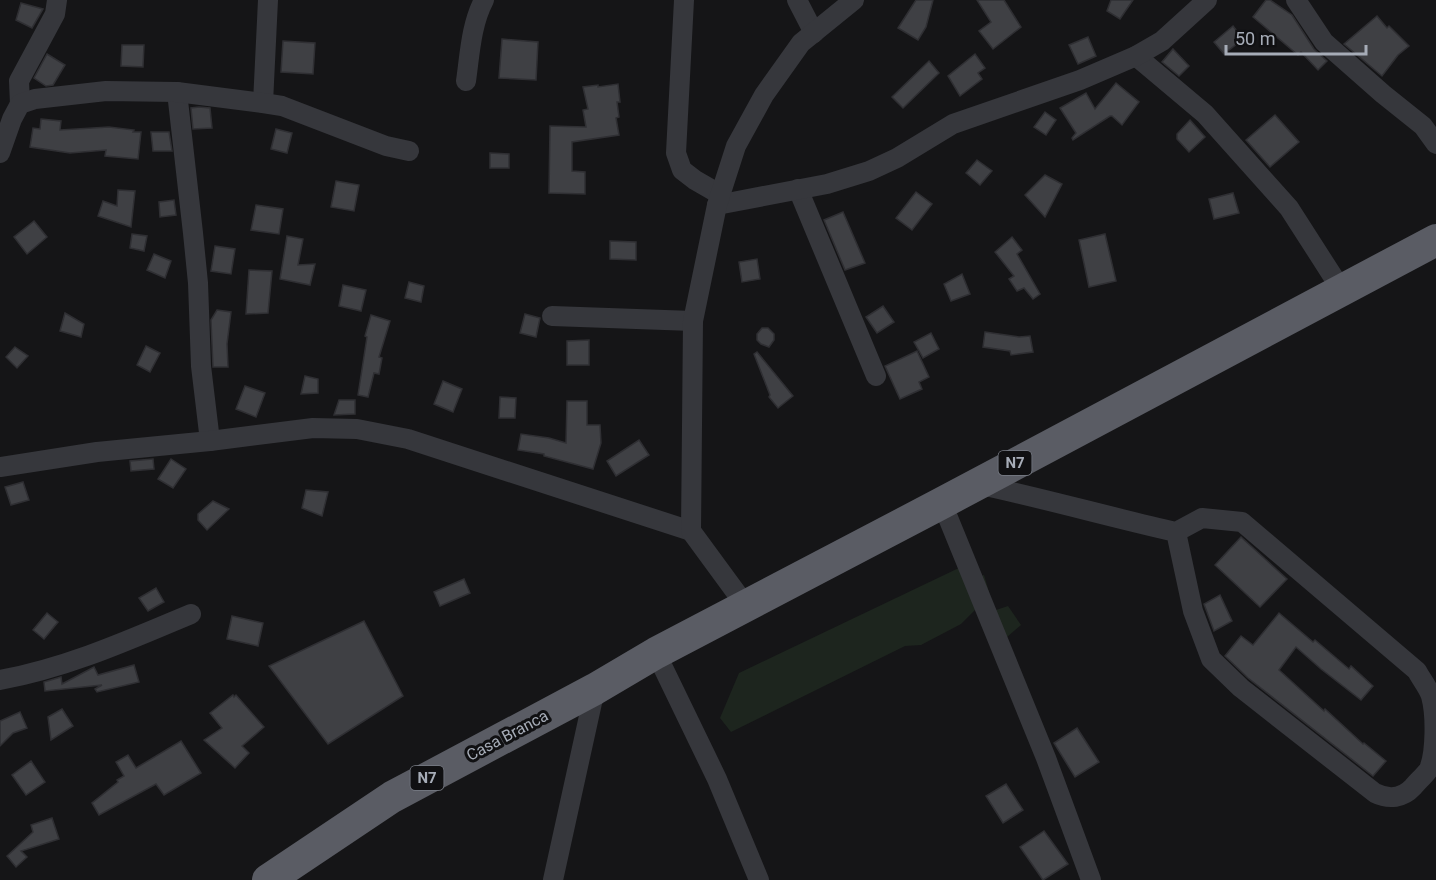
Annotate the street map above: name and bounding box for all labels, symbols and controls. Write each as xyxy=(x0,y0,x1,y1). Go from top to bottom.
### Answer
scale bar xyxy=(1226,18,1366,56)
text: 50 m xyxy=(1235,28,1275,49)
road number: N7 xyxy=(998,451,1032,475)
street label: Casa Branca xyxy=(463,706,551,765)
road number: N7 xyxy=(410,766,444,790)

